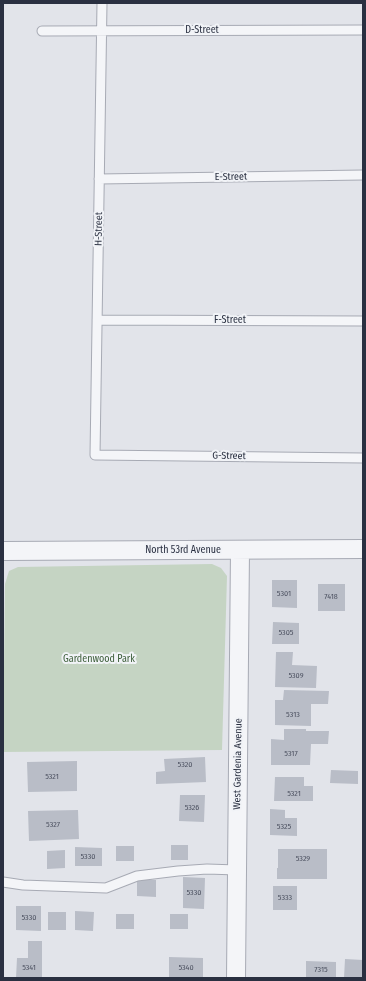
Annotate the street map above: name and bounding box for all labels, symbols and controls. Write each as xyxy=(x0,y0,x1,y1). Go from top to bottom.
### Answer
street label: D-Street xyxy=(185,24,219,36)
street label: E-Street xyxy=(215,171,247,183)
street label: H-Street xyxy=(93,212,105,246)
street label: F-Street xyxy=(214,314,246,326)
street label: G-Street xyxy=(212,450,246,462)
street label: North 53rd Avenue xyxy=(145,544,221,556)
house number: 5301 xyxy=(277,589,291,599)
house number: 7418 xyxy=(324,592,338,602)
house number: 5305 xyxy=(278,628,294,638)
park label: Gardenwood Park xyxy=(63,653,135,665)
house number: 5309 xyxy=(288,671,304,681)
house number: 5313 xyxy=(286,710,300,720)
street label: West Gardenia Avenue xyxy=(231,718,245,810)
house number: 5317 xyxy=(284,749,298,759)
house number: 5320 xyxy=(178,760,192,770)
house number: 5321 xyxy=(45,772,59,782)
house number: 5321 xyxy=(287,789,301,799)
house number: 5326 xyxy=(185,803,199,813)
house number: 5327 xyxy=(46,820,60,830)
house number: 5325 xyxy=(277,822,291,832)
house number: 5330 xyxy=(81,852,95,862)
house number: 5329 xyxy=(296,854,310,864)
house number: 5330 xyxy=(187,888,201,898)
house number: 5333 xyxy=(278,893,292,903)
house number: 5330 xyxy=(22,913,36,923)
house number: 5341 xyxy=(22,963,36,973)
house number: 5340 xyxy=(178,963,194,973)
house number: 7315 xyxy=(314,965,328,975)

